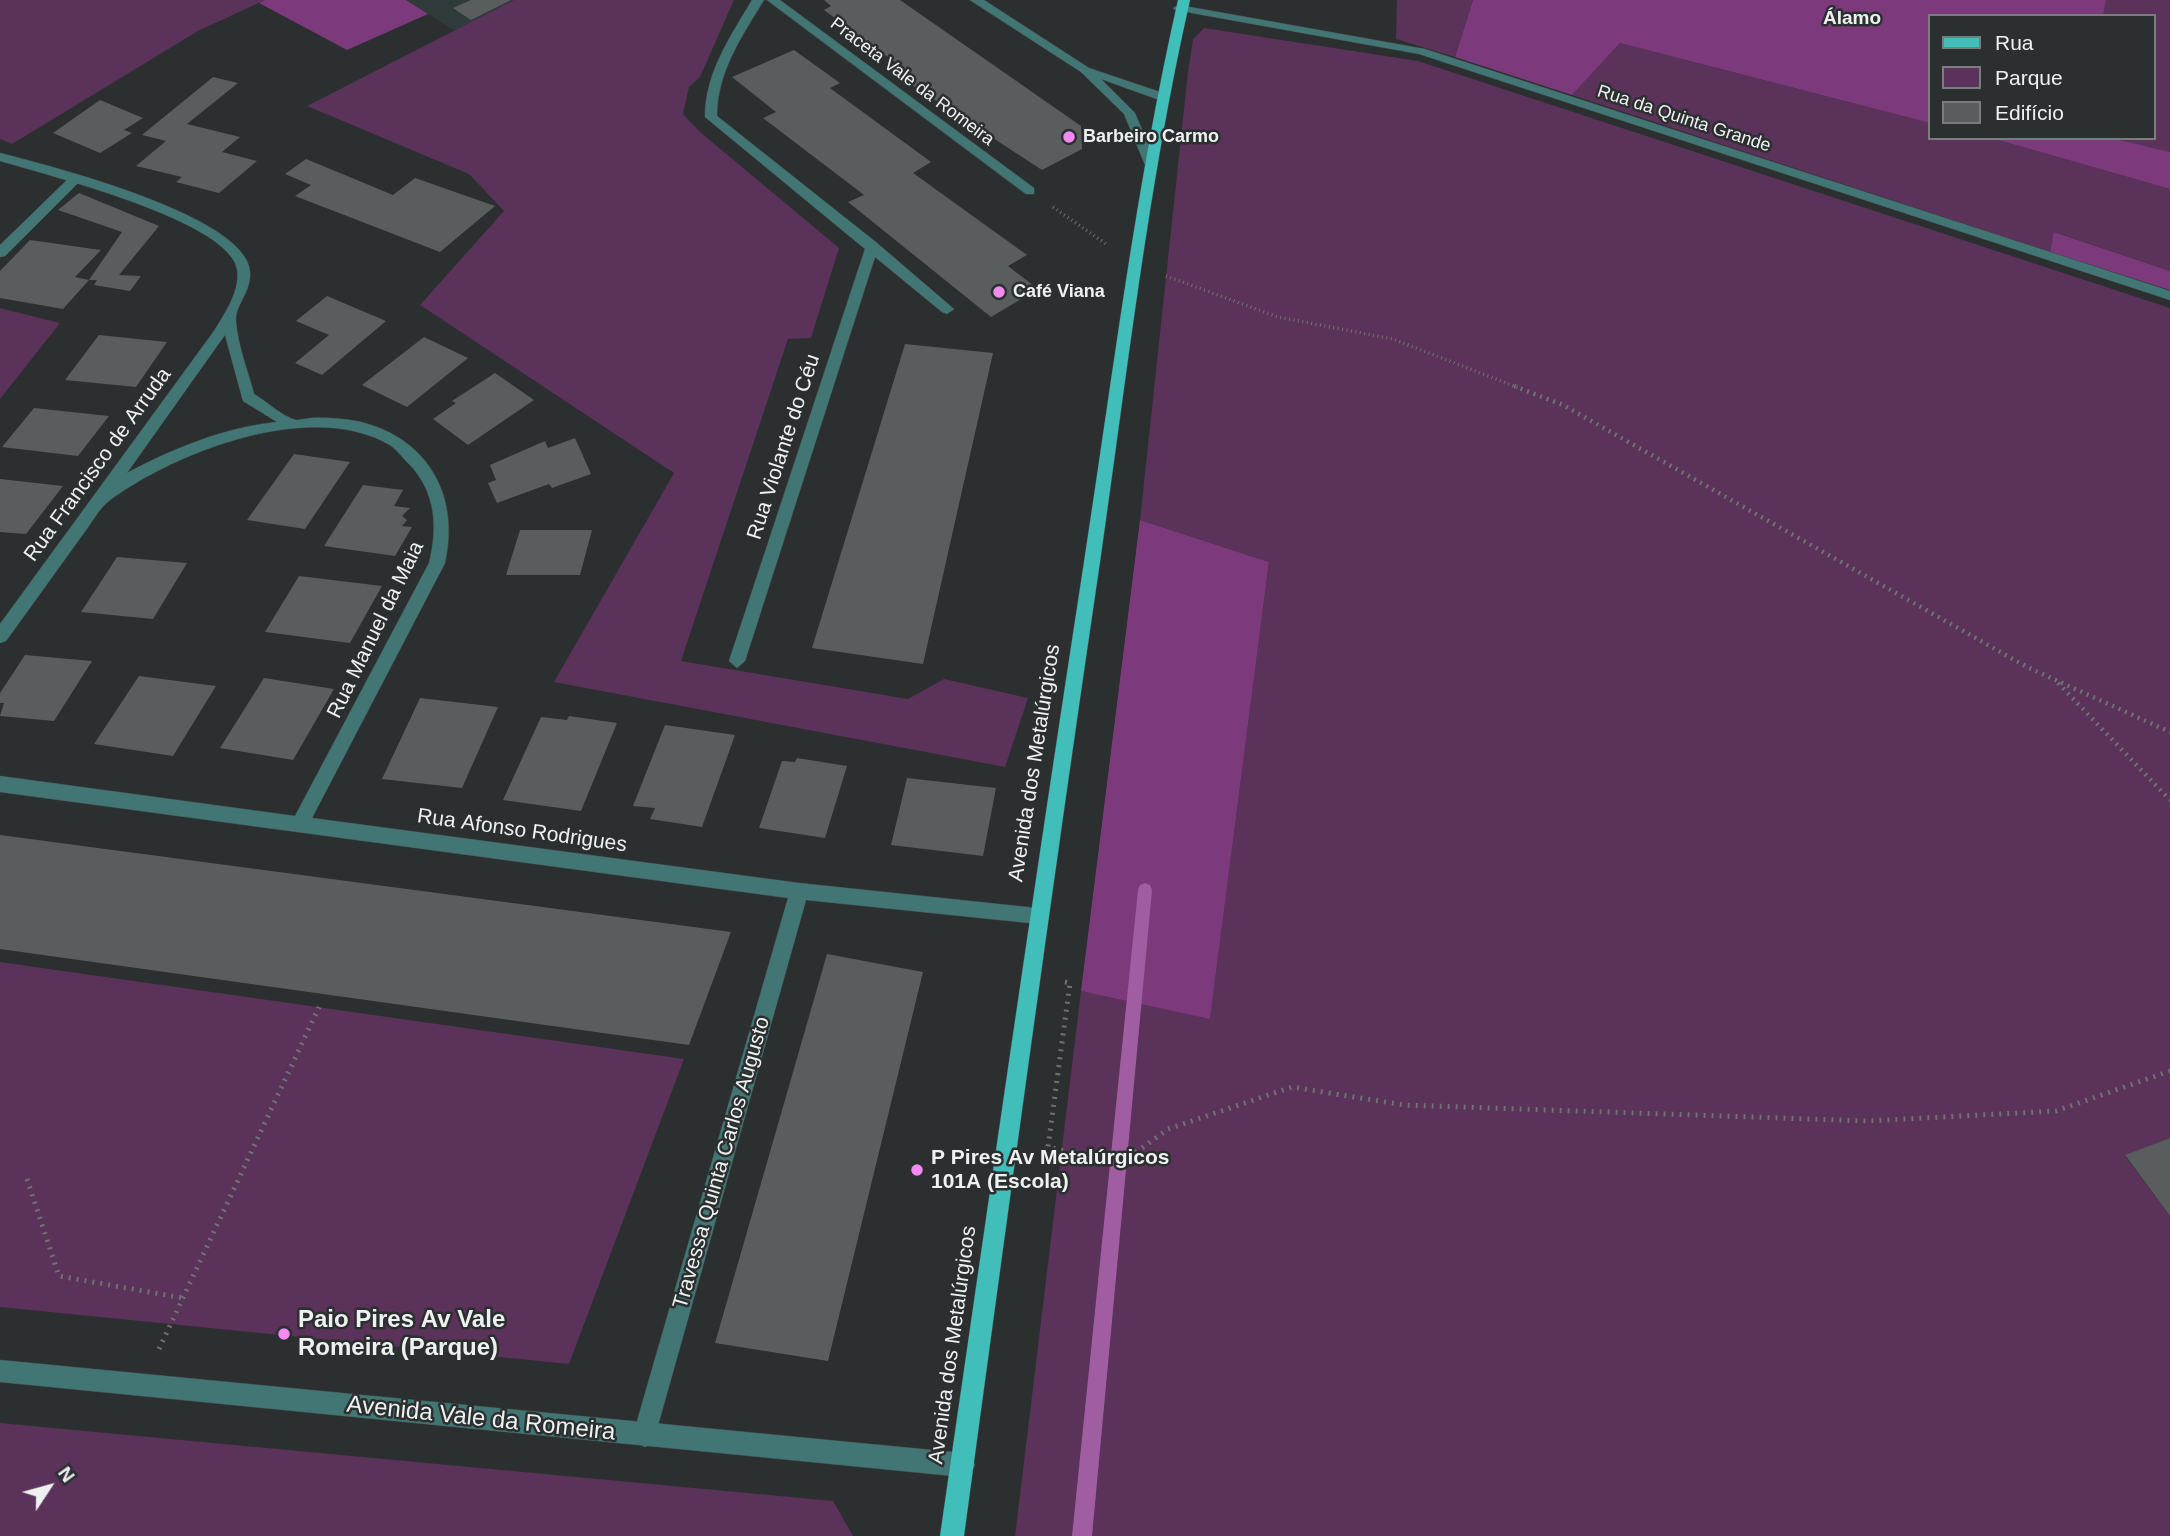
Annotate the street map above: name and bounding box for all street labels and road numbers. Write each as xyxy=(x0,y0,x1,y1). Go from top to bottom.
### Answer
street label: Praceta Vale da Romeira xyxy=(826,13,998,151)
street label: Rua da Quinta Grande xyxy=(1595,81,1773,157)
street label: Rua Violante do Céu xyxy=(742,351,826,543)
street label: Rua Francisco de Arruda xyxy=(19,363,177,567)
street label: Rua Manuel da Maia xyxy=(322,537,430,723)
street label: Avenida dos Metalúrgicos xyxy=(1004,642,1066,884)
street label: Rua Afonso Rodrigues xyxy=(416,804,628,858)
street label: Travessa Quinta Carlos Augusto xyxy=(668,1014,776,1312)
street label: Avenida dos Metalúrgicos xyxy=(924,1224,982,1466)
street label: Avenida Vale da Romeira xyxy=(345,1391,617,1447)

